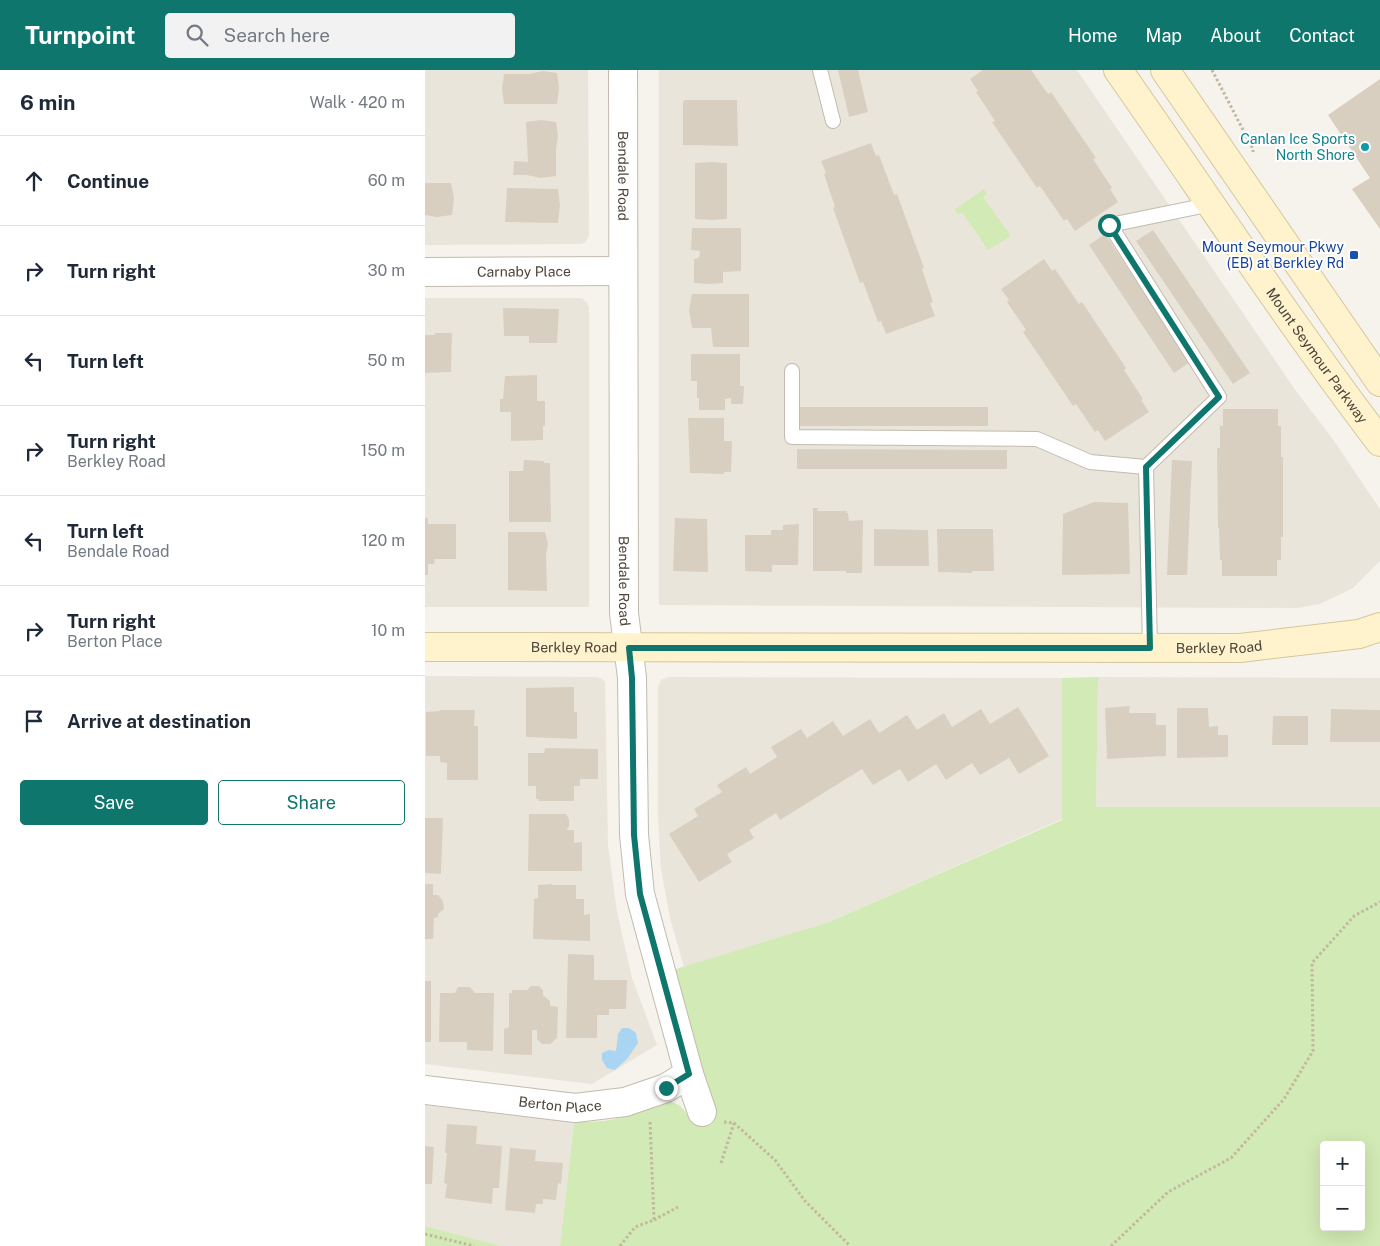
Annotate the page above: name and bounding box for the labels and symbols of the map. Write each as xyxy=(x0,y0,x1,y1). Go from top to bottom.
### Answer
street label: Bendale Road xyxy=(615,131,631,221)
place label: Canlan Ice Sports North Shore xyxy=(1240,131,1355,163)
marker: Canlan Ice Sports North Shore xyxy=(1359,141,1371,153)
route start xyxy=(1098,214,1121,237)
place label: Mount Seymour Pkwy (EB) at Berkley Rd xyxy=(1202,239,1345,271)
marker: Mount Seymour Pkwy (EB) at Berkley Rd xyxy=(1348,249,1360,261)
street label: Carnaby Place xyxy=(477,263,571,280)
street label: Mount Seymour Parkway xyxy=(1263,285,1371,427)
street label: Bendale Road xyxy=(616,536,634,627)
street label: Berkley Road xyxy=(1176,637,1263,656)
street label: Berkley Road xyxy=(531,639,617,655)
route end xyxy=(655,1077,678,1100)
street label: Berton Place xyxy=(518,1093,603,1116)

